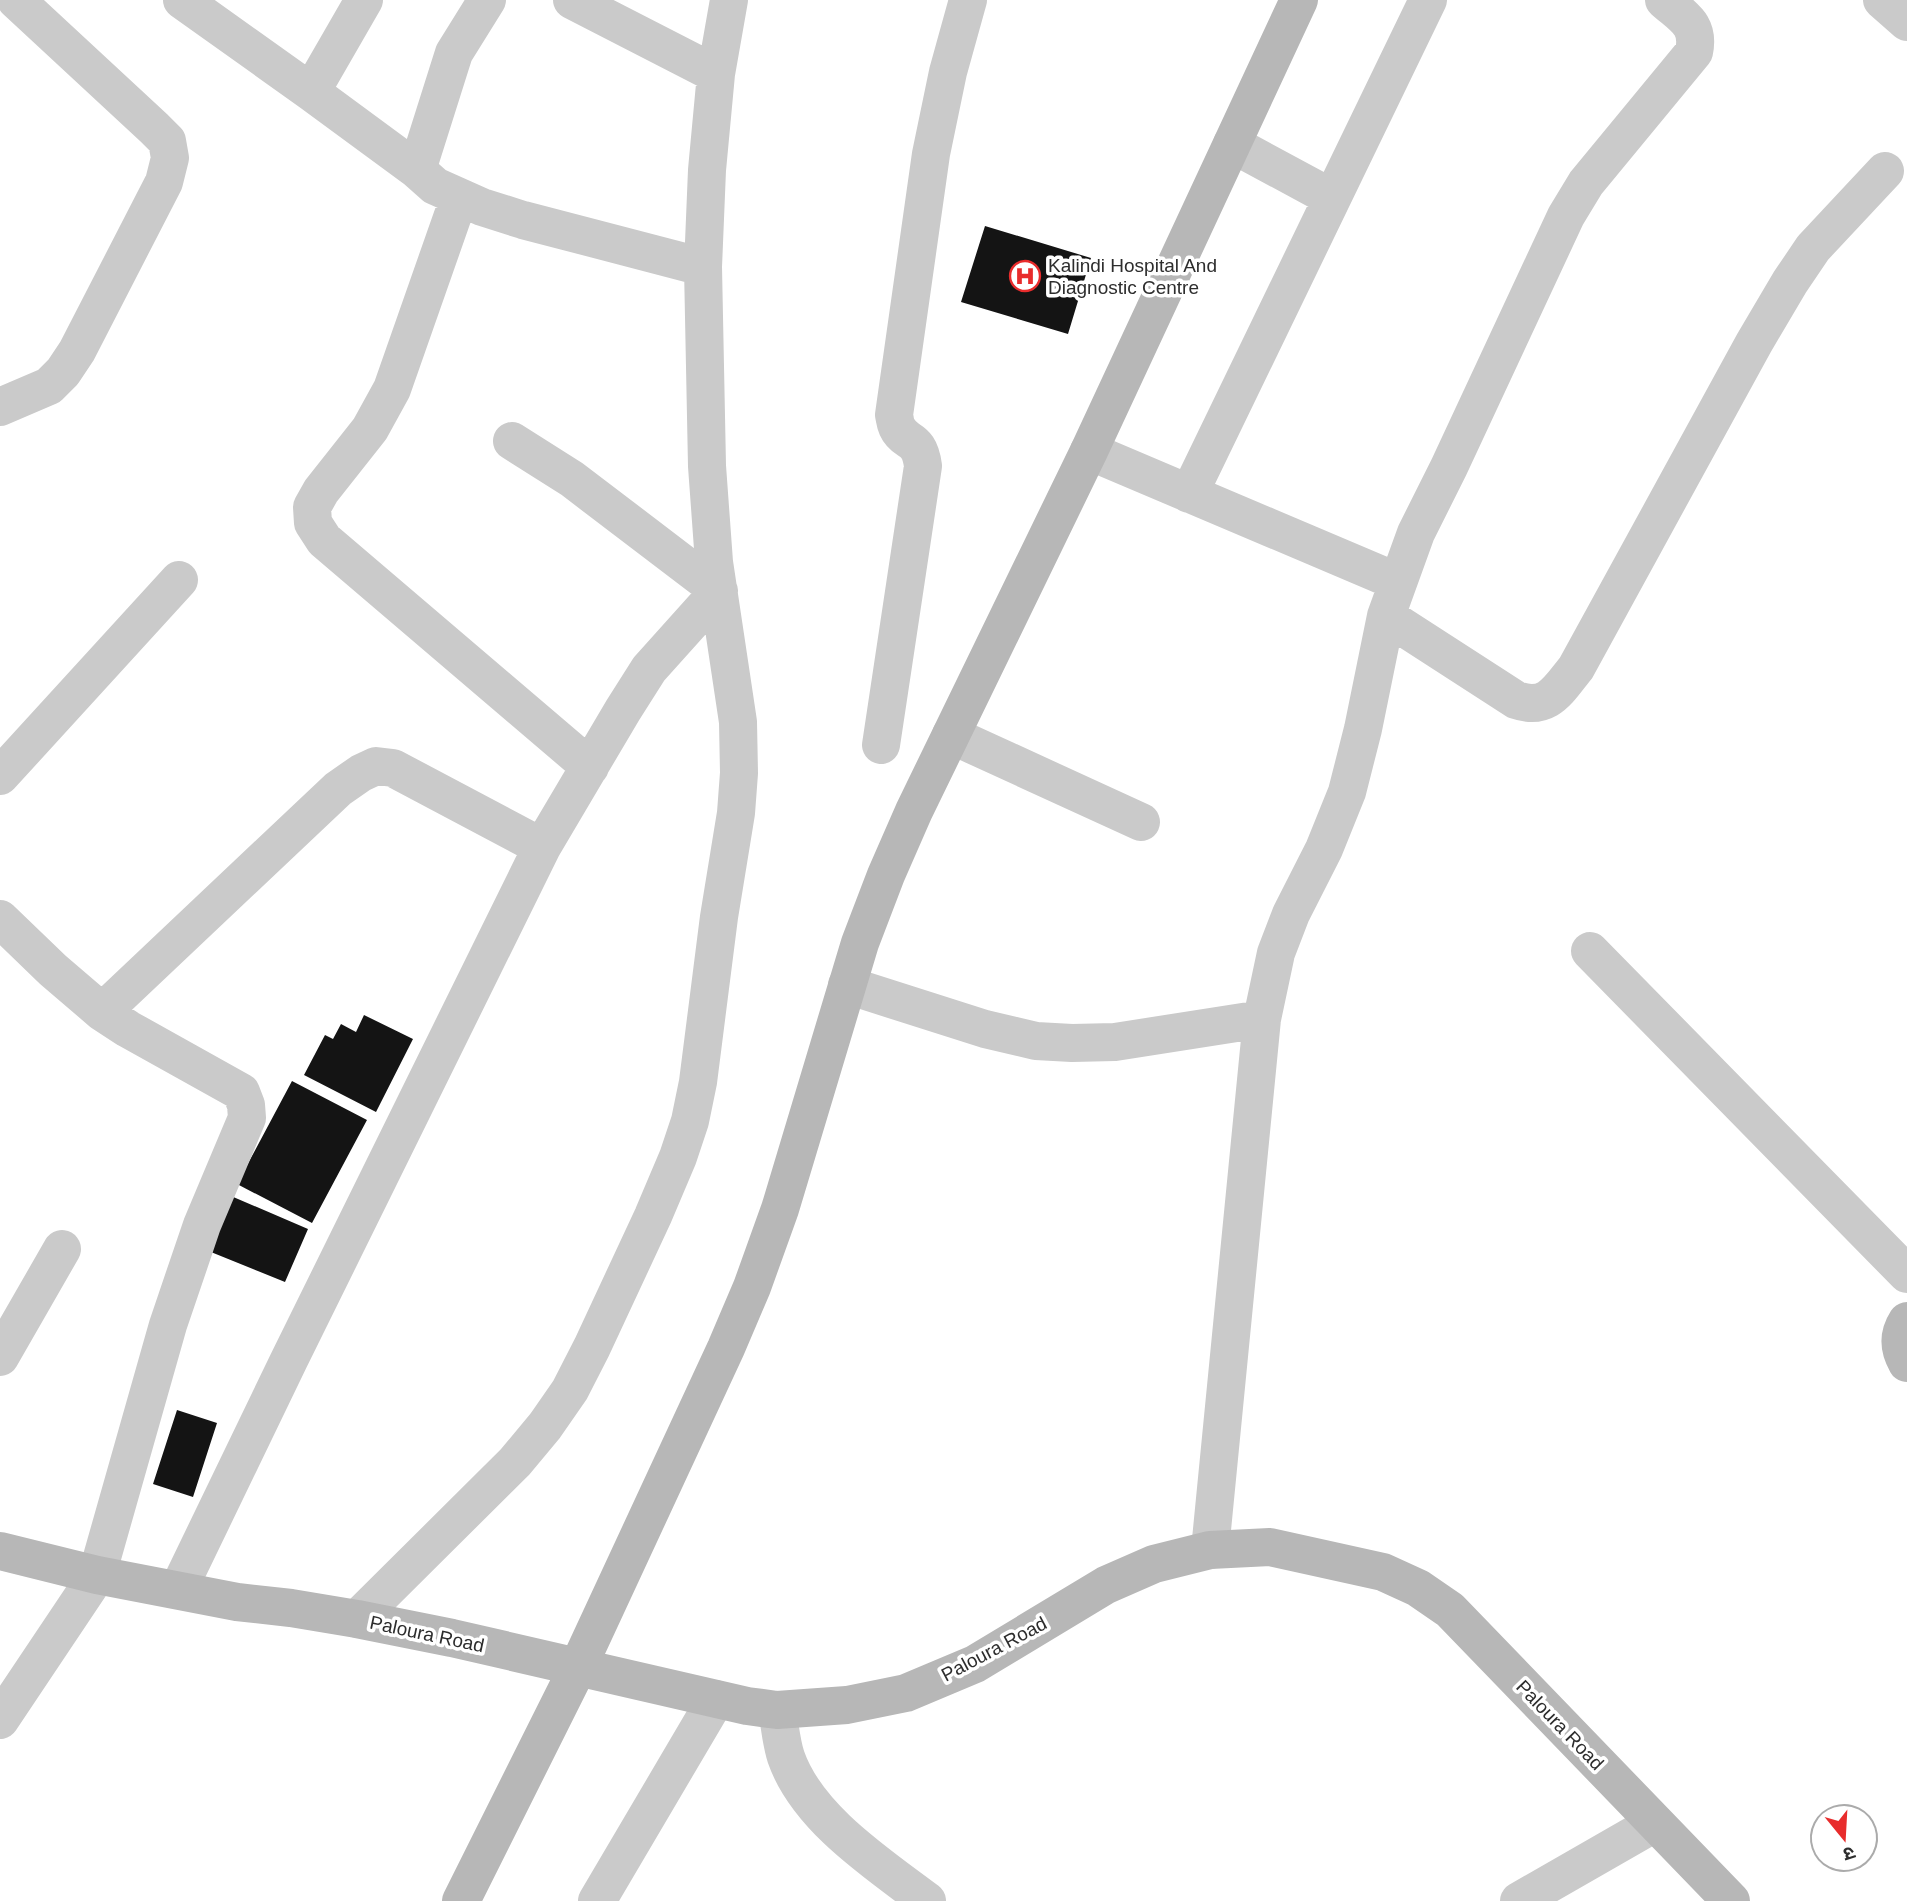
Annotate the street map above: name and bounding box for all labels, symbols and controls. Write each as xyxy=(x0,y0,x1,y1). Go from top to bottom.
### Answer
place label: Kalindi Hospital And Diagnostic Centre xyxy=(1048,255,1217,298)
hospital icon: Kalindi Hospital And Diagnostic Centre xyxy=(1008,259,1042,293)
street label: Paloura Road xyxy=(368,1612,486,1656)
street label: Paloura Road xyxy=(938,1612,1050,1686)
street label: Paloura Road xyxy=(1512,1676,1608,1774)
north arrow xyxy=(1809,1803,1879,1873)
text: उ xyxy=(1840,1842,1858,1866)

